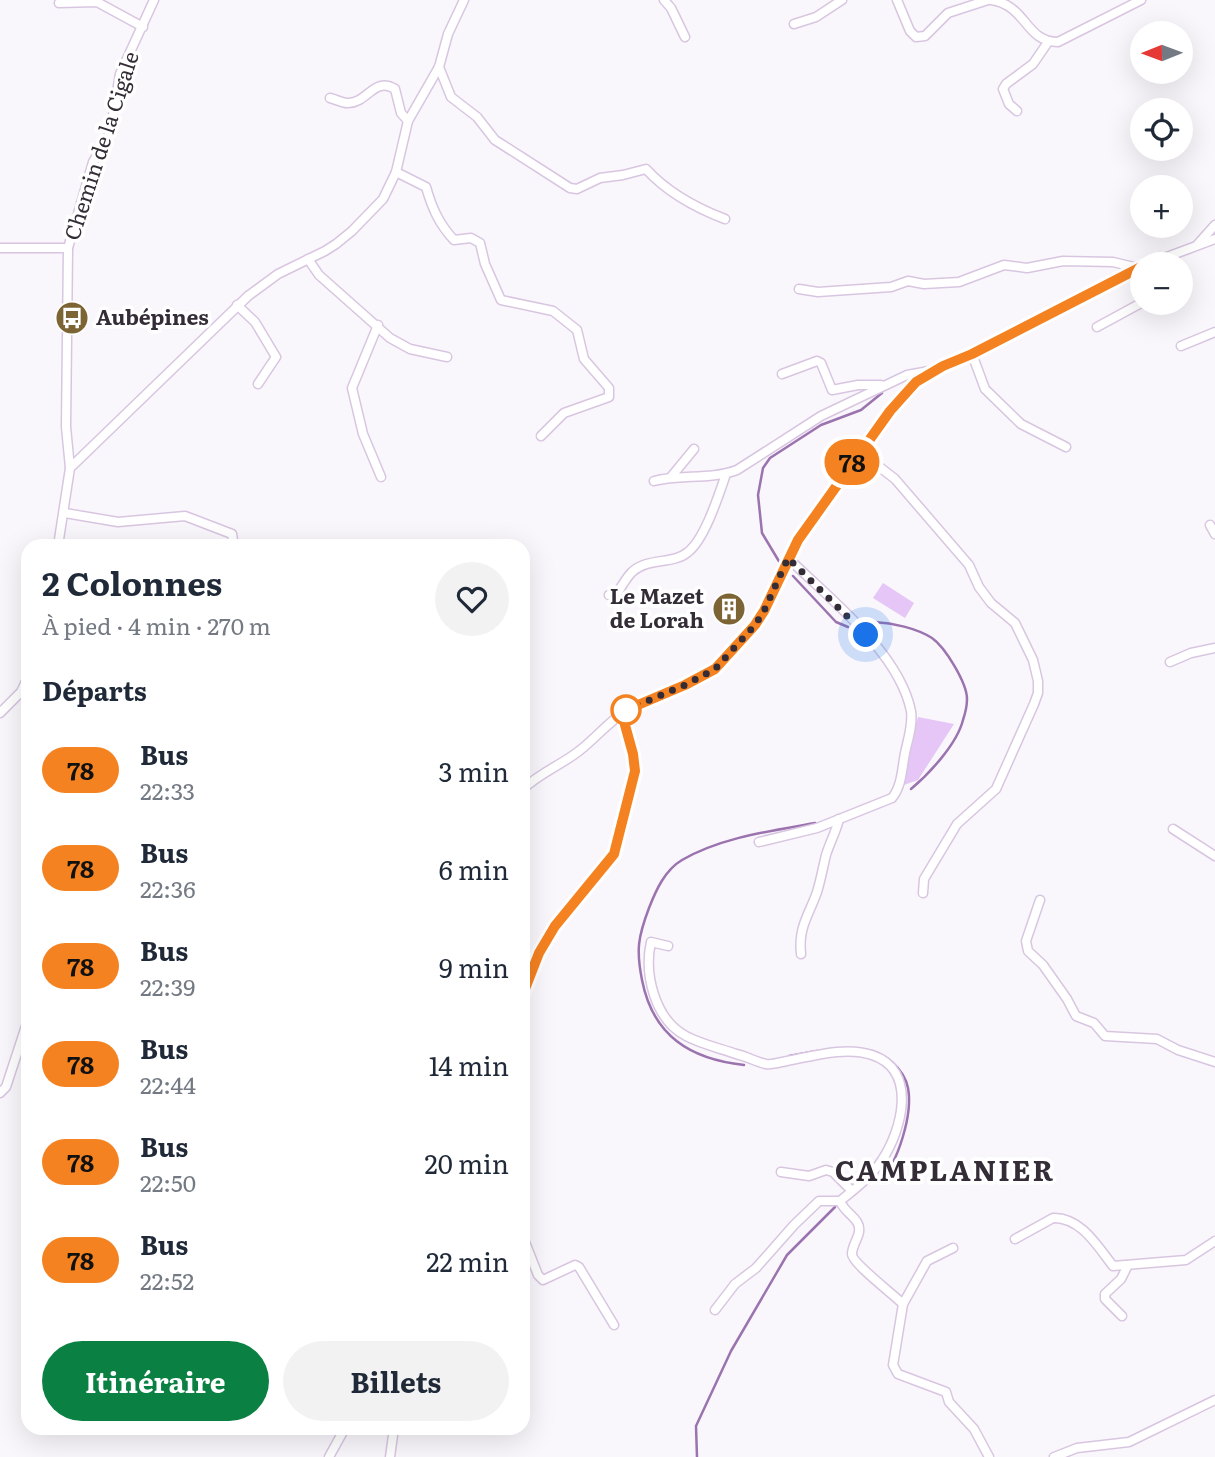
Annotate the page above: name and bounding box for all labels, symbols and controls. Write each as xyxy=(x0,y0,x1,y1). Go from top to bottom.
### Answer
north arrow xyxy=(1130,21,1194,84)
map controls xyxy=(1130,21,1193,315)
street label: Chemin de la Cigale xyxy=(54,47,145,244)
button: locate xyxy=(1130,98,1193,161)
button: + xyxy=(1130,175,1193,238)
button: − xyxy=(1130,252,1193,315)
bus stop icon: Aubépines xyxy=(53,299,91,337)
place label: Aubépines xyxy=(96,300,209,331)
line badge: 78 xyxy=(820,439,884,485)
text: 78 xyxy=(838,444,866,479)
text: 2 Colonnes xyxy=(42,557,222,606)
button: heart xyxy=(435,562,509,636)
place label: Le Mazet de Lorah xyxy=(610,579,705,634)
building icon: Le Mazet de Lorah xyxy=(710,590,748,628)
text: À pied · 4 min · 270 m xyxy=(42,608,271,642)
your location xyxy=(848,617,883,652)
text: Départs xyxy=(42,670,147,709)
unlabelled marker xyxy=(611,695,641,725)
text: Bus xyxy=(140,734,188,773)
text: 3 min xyxy=(439,751,509,790)
text: 78 xyxy=(67,752,94,787)
text: 22:33 xyxy=(140,773,195,807)
text: Bus xyxy=(140,832,188,871)
text: 6 min xyxy=(439,849,509,888)
text: 78 xyxy=(67,850,94,885)
text: 22:36 xyxy=(140,871,196,905)
text: Bus xyxy=(140,930,188,969)
text: 9 min xyxy=(439,947,509,986)
text: 78 xyxy=(67,948,94,983)
text: 22:39 xyxy=(140,969,195,1003)
text: Bus xyxy=(140,1028,188,1067)
text: 14 min xyxy=(429,1045,509,1084)
text: 78 xyxy=(67,1046,94,1081)
text: 22:44 xyxy=(140,1067,196,1101)
text: Bus xyxy=(140,1126,188,1165)
text: 20 min xyxy=(424,1143,509,1182)
text: 78 xyxy=(67,1144,94,1179)
district label: CAMPLANIER xyxy=(835,1148,1055,1190)
text: 22:50 xyxy=(140,1165,196,1199)
text: Bus xyxy=(140,1224,188,1263)
text: 22 min xyxy=(426,1241,509,1280)
text: 78 xyxy=(67,1242,94,1277)
text: 22:52 xyxy=(140,1263,194,1297)
button: Itinéraire xyxy=(42,1341,269,1421)
button: Billets xyxy=(283,1341,509,1421)

